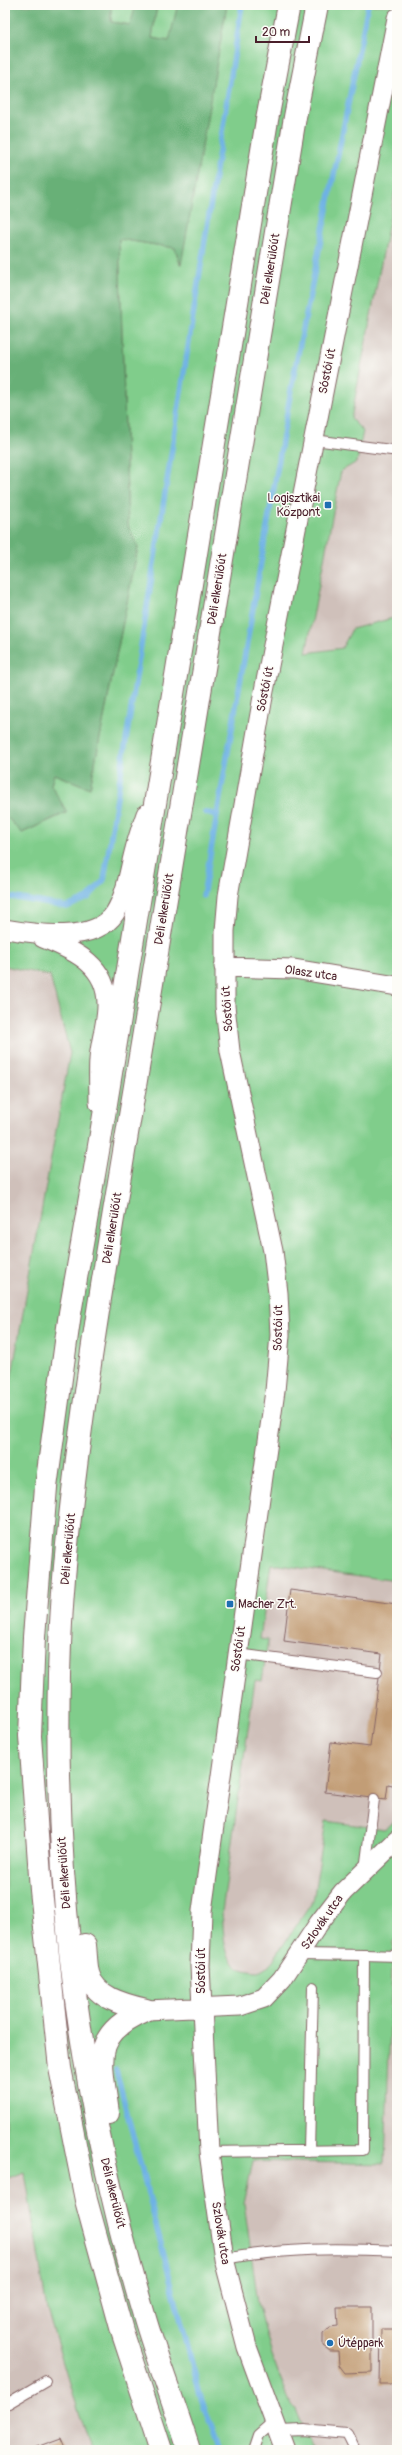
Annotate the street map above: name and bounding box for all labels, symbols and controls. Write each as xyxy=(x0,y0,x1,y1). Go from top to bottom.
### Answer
scale bar xyxy=(256,18,309,44)
text: 20 m xyxy=(262,25,291,40)
street label: Déli elkerülőút xyxy=(257,232,284,306)
street label: Sóstói út xyxy=(316,347,339,395)
place label: Logisztikai Központ xyxy=(267,491,320,520)
marker: Logisztikai Központ xyxy=(323,500,333,510)
street label: Déli elkerülőút xyxy=(204,552,231,626)
street label: Sóstói út xyxy=(254,665,277,713)
street label: Déli elkerülőút xyxy=(151,872,178,946)
street label: Olasz utca xyxy=(284,962,339,985)
street label: Sóstói út xyxy=(218,985,237,1032)
street label: Déli elkerülőút xyxy=(99,1191,126,1265)
street label: Sóstói út xyxy=(271,1305,286,1351)
street label: Déli elkerülőút xyxy=(58,1512,79,1586)
place label: Macher Zrt. xyxy=(238,1597,297,1612)
marker: Macher Zrt. xyxy=(225,1599,235,1609)
street label: Sóstói út xyxy=(228,1625,249,1673)
street label: Déli elkerülőút xyxy=(54,1836,74,1909)
street label: Szlovák utca xyxy=(298,1892,347,1953)
street label: Sóstói út xyxy=(194,1948,209,1994)
street label: Déli elkerülőút xyxy=(97,2156,129,2230)
street label: Szlovák utca xyxy=(208,2200,233,2266)
place label: Útéppark xyxy=(338,2335,383,2351)
marker: Útéppark xyxy=(325,2338,335,2348)

